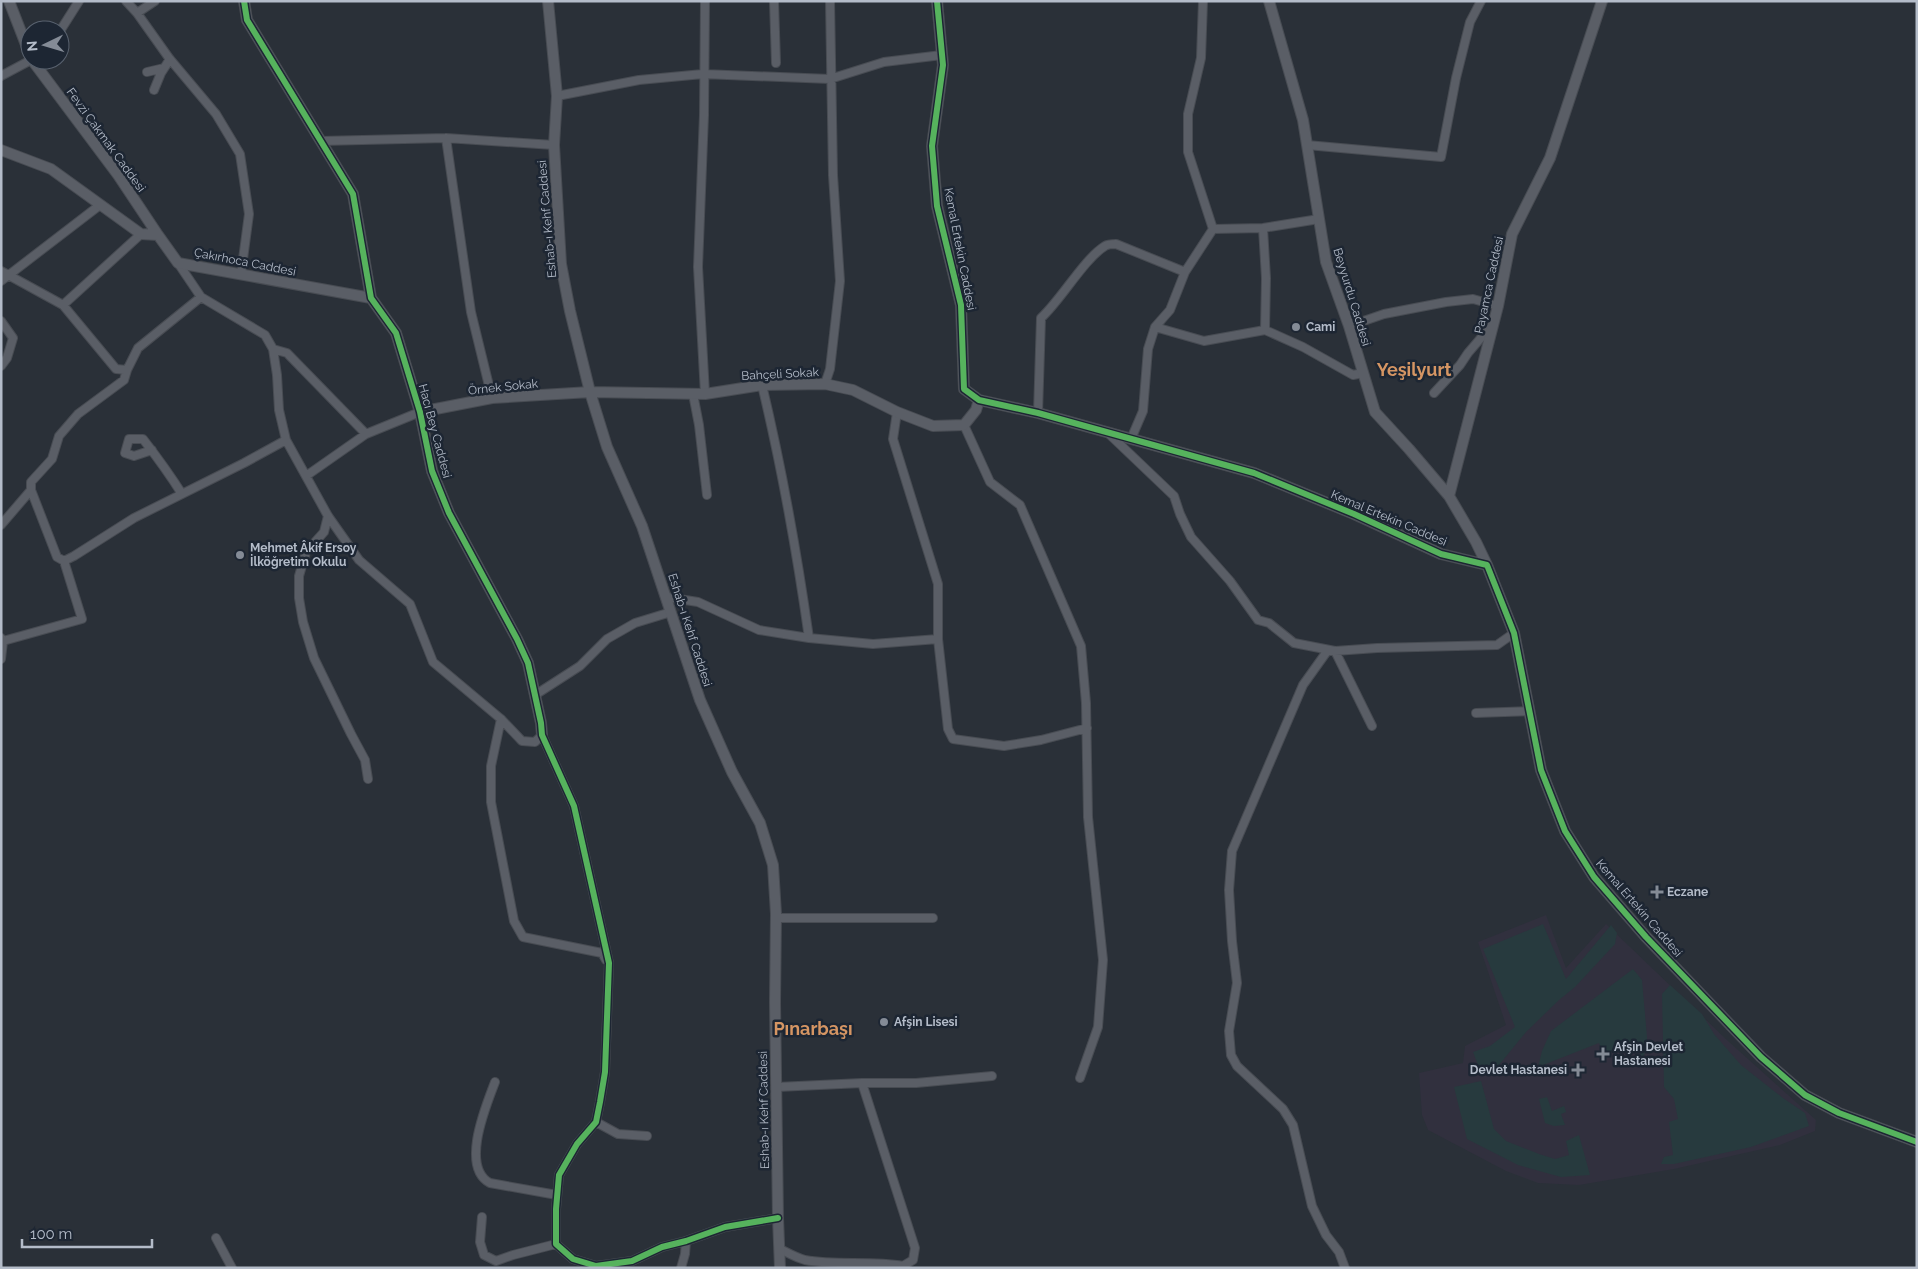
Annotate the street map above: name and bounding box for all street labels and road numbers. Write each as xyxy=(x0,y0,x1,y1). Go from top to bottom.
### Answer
street label: Fevzi Çakmak Caddesi xyxy=(64,85,148,195)
street label: Eshab-ı Kehf Caddesi xyxy=(535,160,559,278)
street label: Kemal Ertekin Caddesi xyxy=(941,187,979,311)
street label: Payamca Caddesi xyxy=(1472,235,1506,335)
street label: Çakırhoca Caddesi xyxy=(193,245,297,279)
street label: Beyyurdu Caddesi xyxy=(1330,246,1374,348)
street label: Bahçeli Sokak xyxy=(741,365,820,383)
street label: Örnek Sokak xyxy=(467,376,539,398)
street label: Hacı Bey Caddesi xyxy=(416,382,454,480)
street label: Kemal Ertekin Caddesi xyxy=(1329,487,1449,549)
street label: Eshab-ı Kehf Caddesi xyxy=(665,572,715,688)
street label: Kemal Ertekin Caddesi xyxy=(1593,856,1685,960)
street label: Eshab-ı Kehf Caddesi xyxy=(756,1051,772,1169)

